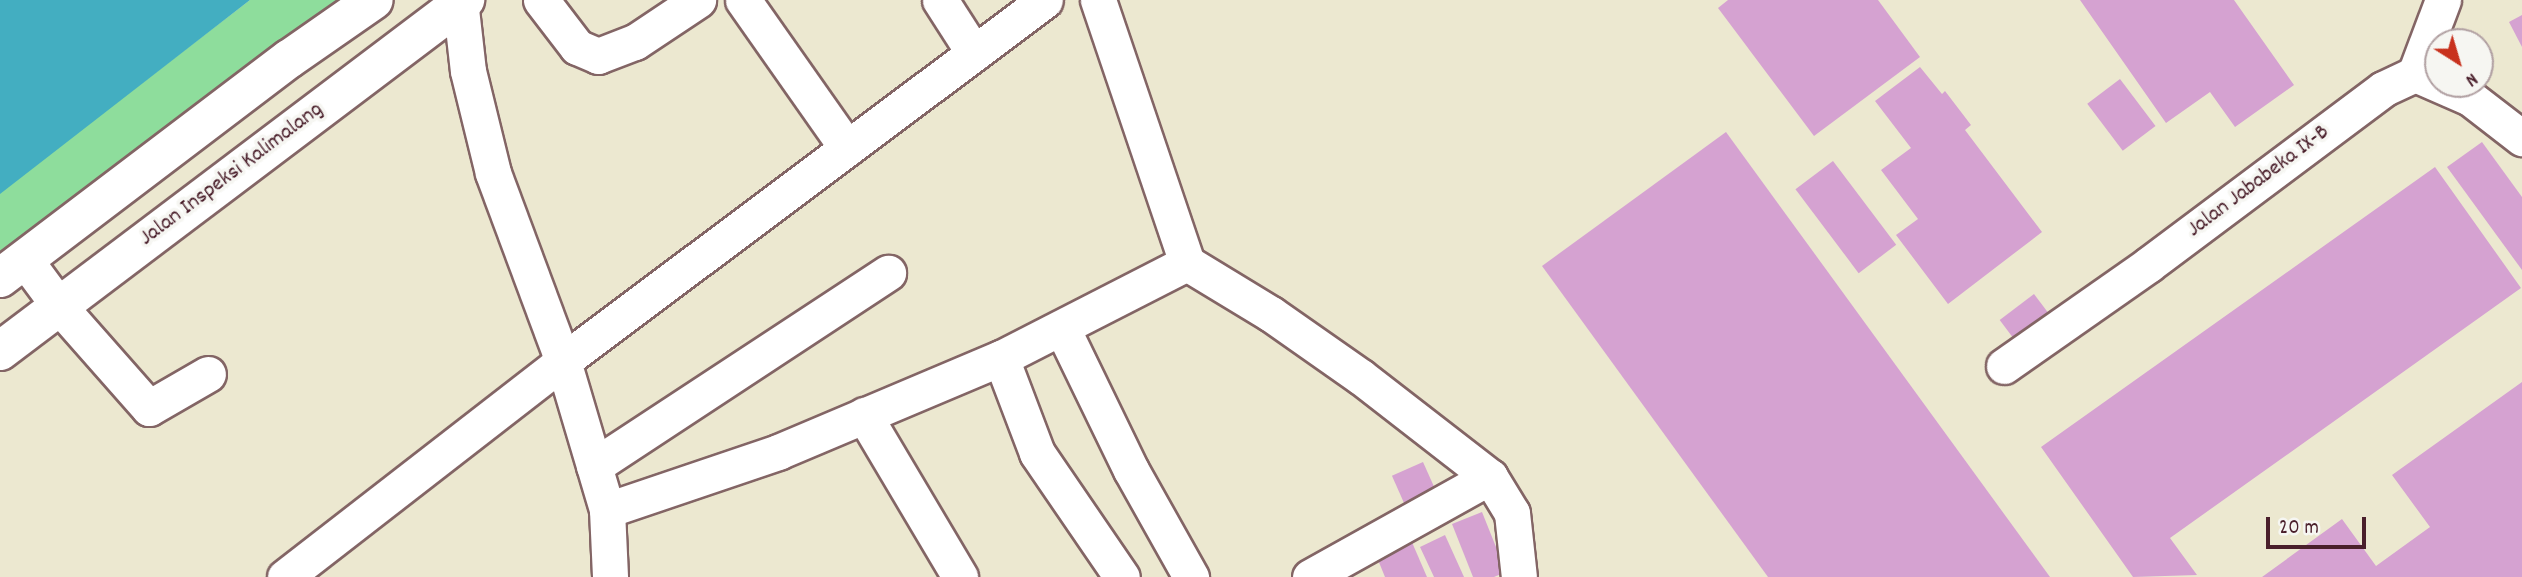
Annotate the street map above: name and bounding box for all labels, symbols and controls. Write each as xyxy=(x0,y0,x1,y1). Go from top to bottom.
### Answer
north arrow xyxy=(2424,28,2494,98)
text: N xyxy=(2459,65,2483,92)
street label: Jalan Inspeksi Kalimalang xyxy=(135,97,329,253)
street label: Jalan Jababeka IX-B xyxy=(2182,120,2336,244)
scale bar xyxy=(2270,504,2370,548)
text: 20 m xyxy=(2279,514,2319,544)

